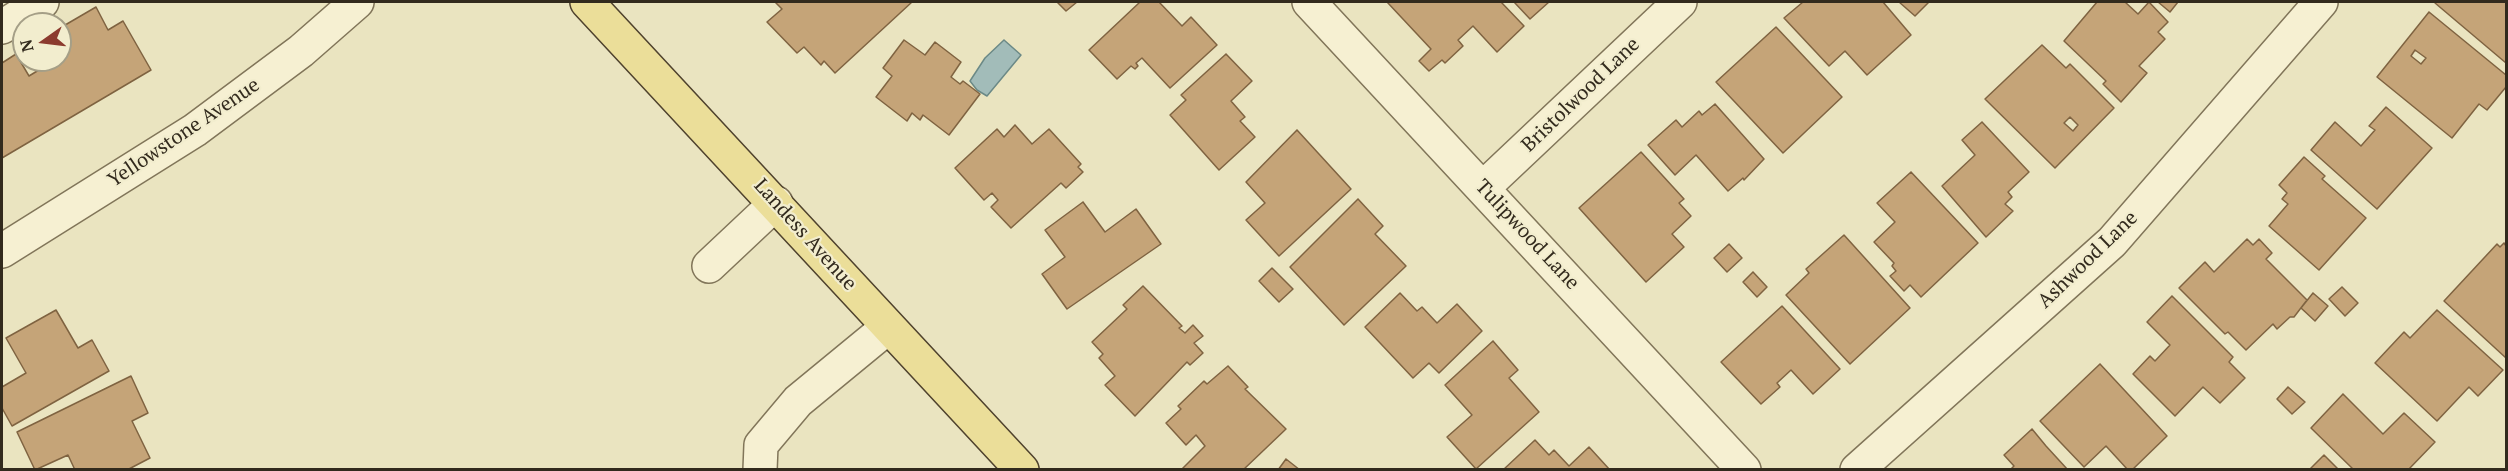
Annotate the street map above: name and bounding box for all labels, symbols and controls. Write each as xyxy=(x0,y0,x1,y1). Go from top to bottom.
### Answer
north arrow xyxy=(12,12,72,72)
street label: Bristolwood Lane xyxy=(1517,33,1645,157)
text: N xyxy=(14,37,39,54)
street label: Yellowstone Avenue xyxy=(104,73,264,193)
street label: Landess Avenue xyxy=(749,174,861,296)
street label: Tulipwood Lane xyxy=(1470,175,1584,295)
street label: Ashwood Lane xyxy=(2033,206,2143,314)

